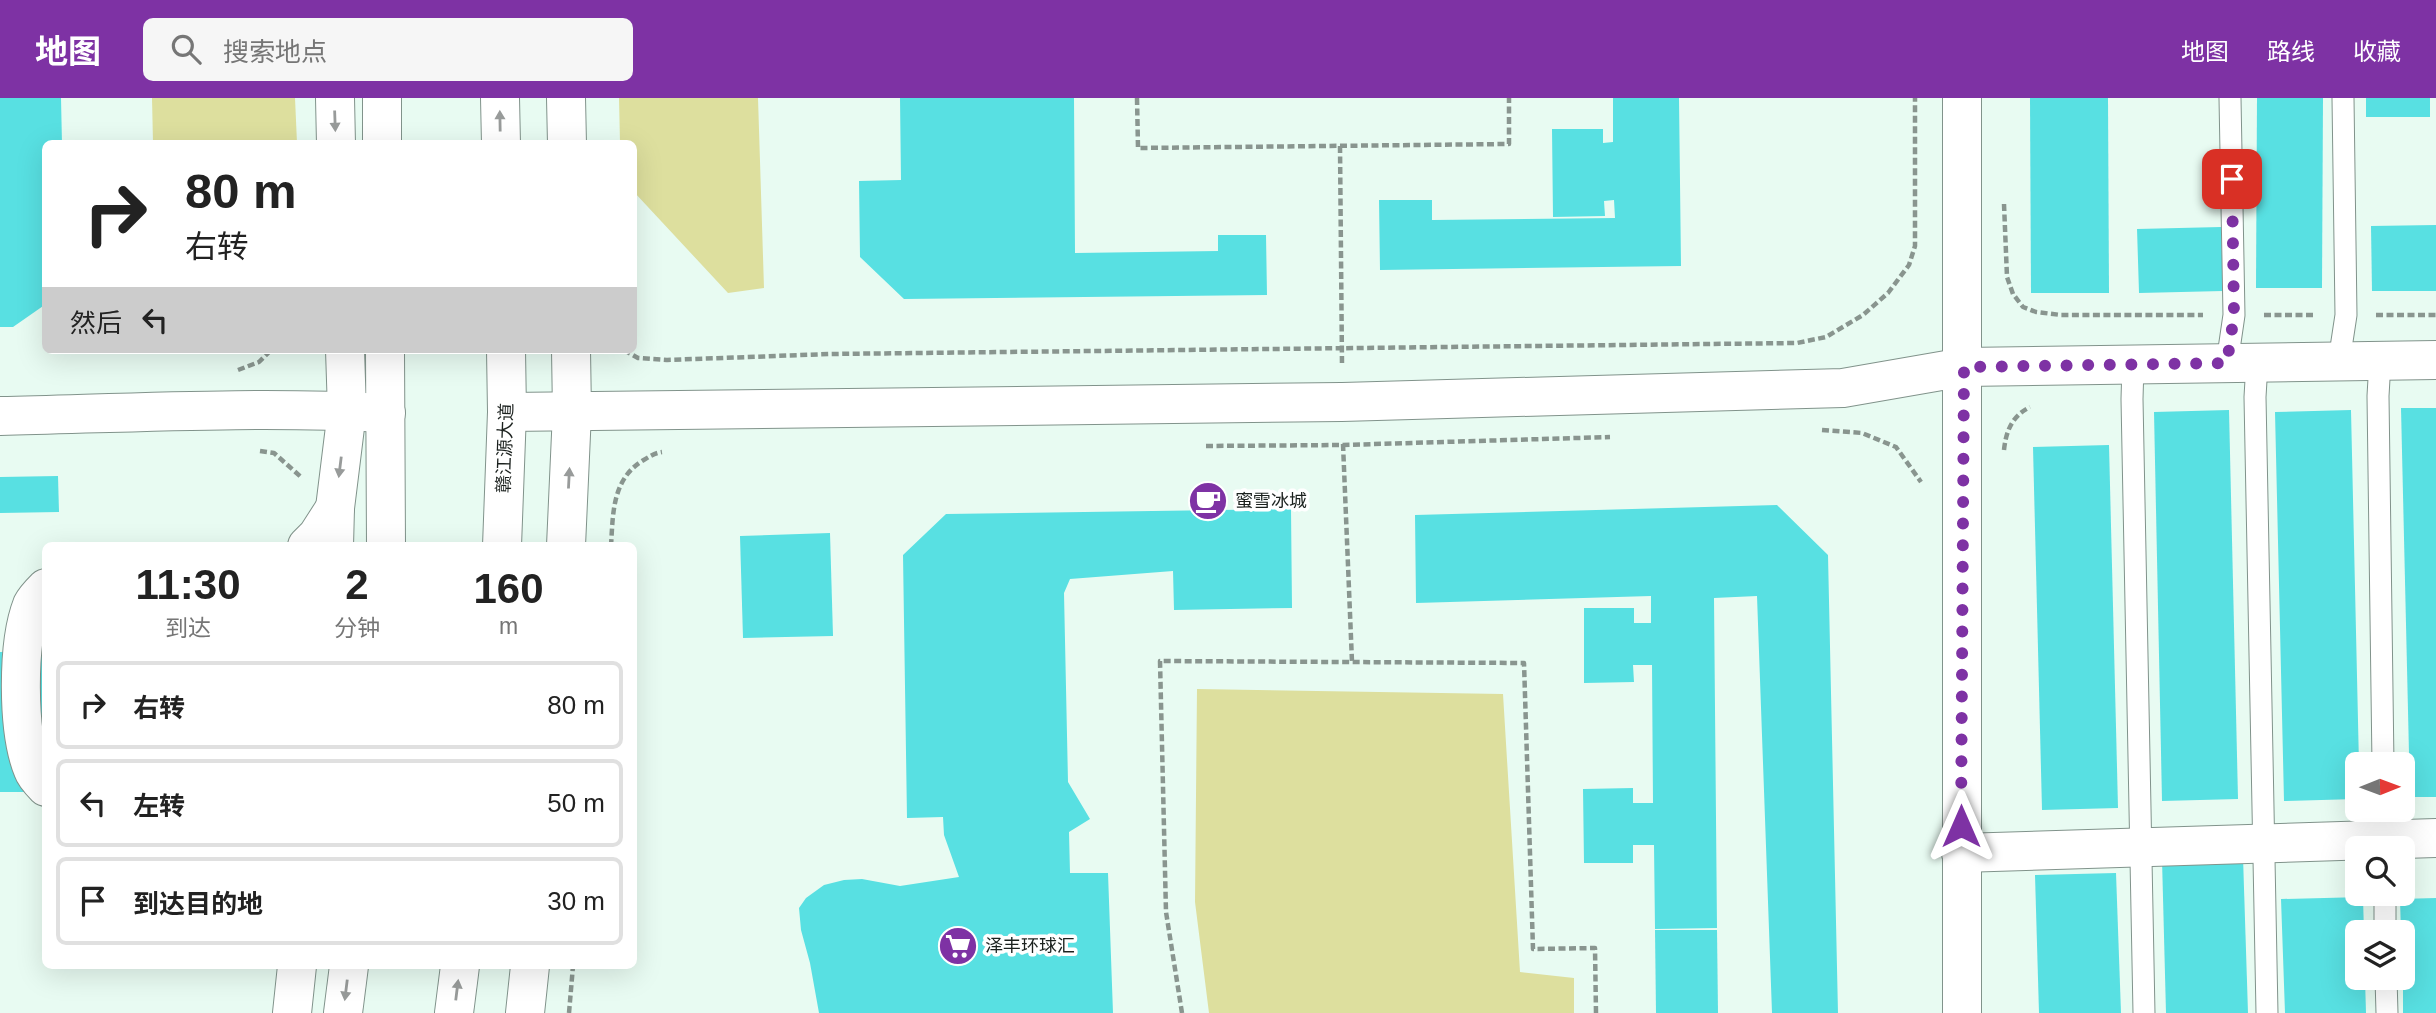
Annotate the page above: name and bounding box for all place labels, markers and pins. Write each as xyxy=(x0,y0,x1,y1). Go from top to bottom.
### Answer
pin xyxy=(2202,149,2262,209)
cafe icon: 蜜雪冰城 xyxy=(1187,480,1229,522)
place label: 蜜雪冰城 xyxy=(1235,491,1307,511)
supermarket icon: 泽丰环球汇 xyxy=(937,925,979,967)
place label: 泽丰环球汇 xyxy=(985,936,1075,956)

